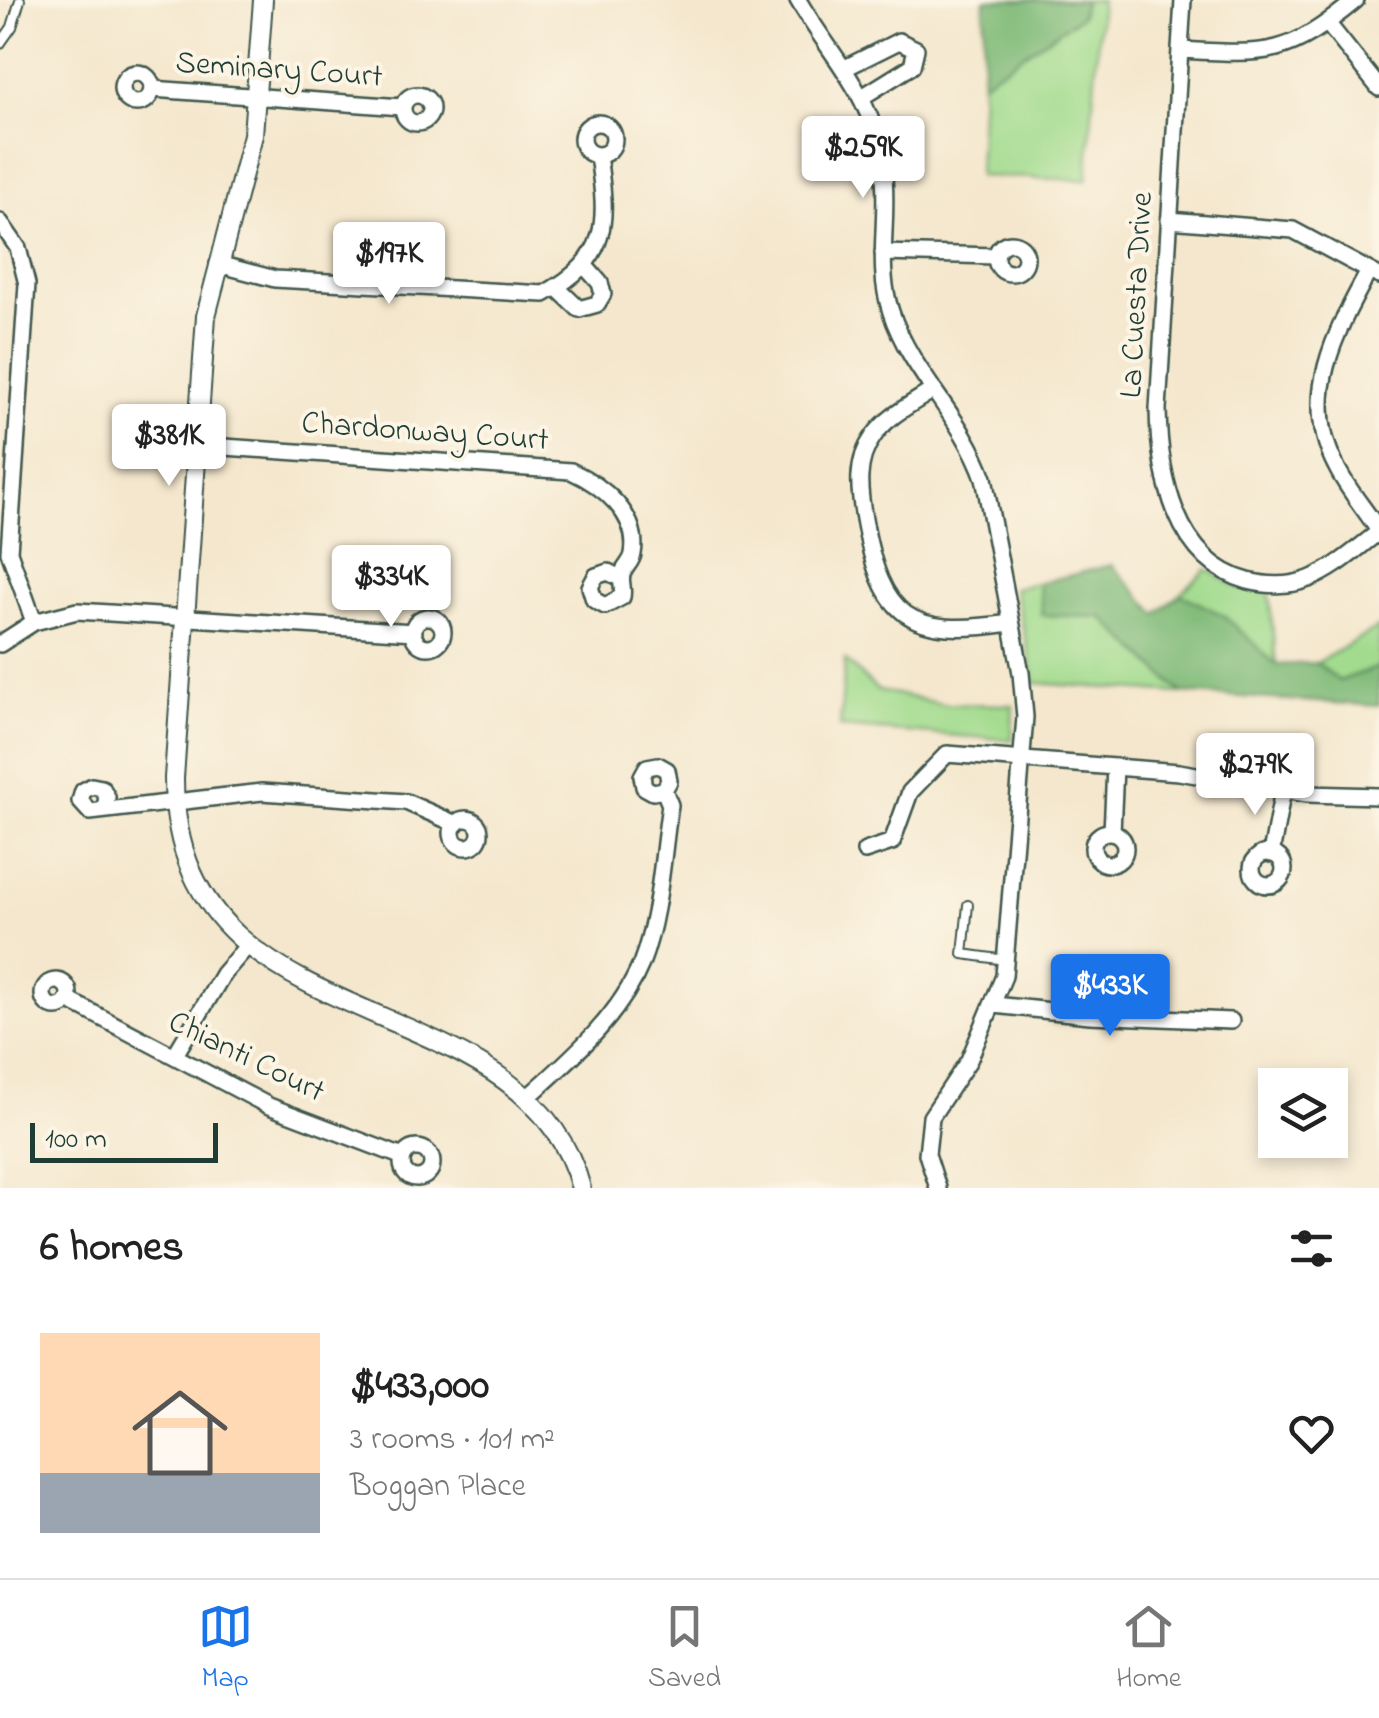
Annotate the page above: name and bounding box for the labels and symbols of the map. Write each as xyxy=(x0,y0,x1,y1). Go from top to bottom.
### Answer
street label: Seminary Court xyxy=(174,40,384,102)
pin: $259K xyxy=(793,116,933,201)
street label: La Cuesta Drive xyxy=(1109,190,1167,399)
pin: $197K xyxy=(319,222,459,307)
street label: Chardonway Court xyxy=(300,401,550,465)
pin: $381K xyxy=(99,404,239,489)
pin: $334K xyxy=(321,545,461,630)
pin: $279K xyxy=(1185,733,1325,818)
pin: $433K xyxy=(1040,954,1180,1039)
street label: Chianti Court xyxy=(160,1000,333,1116)
scale bar xyxy=(30,1118,218,1162)

